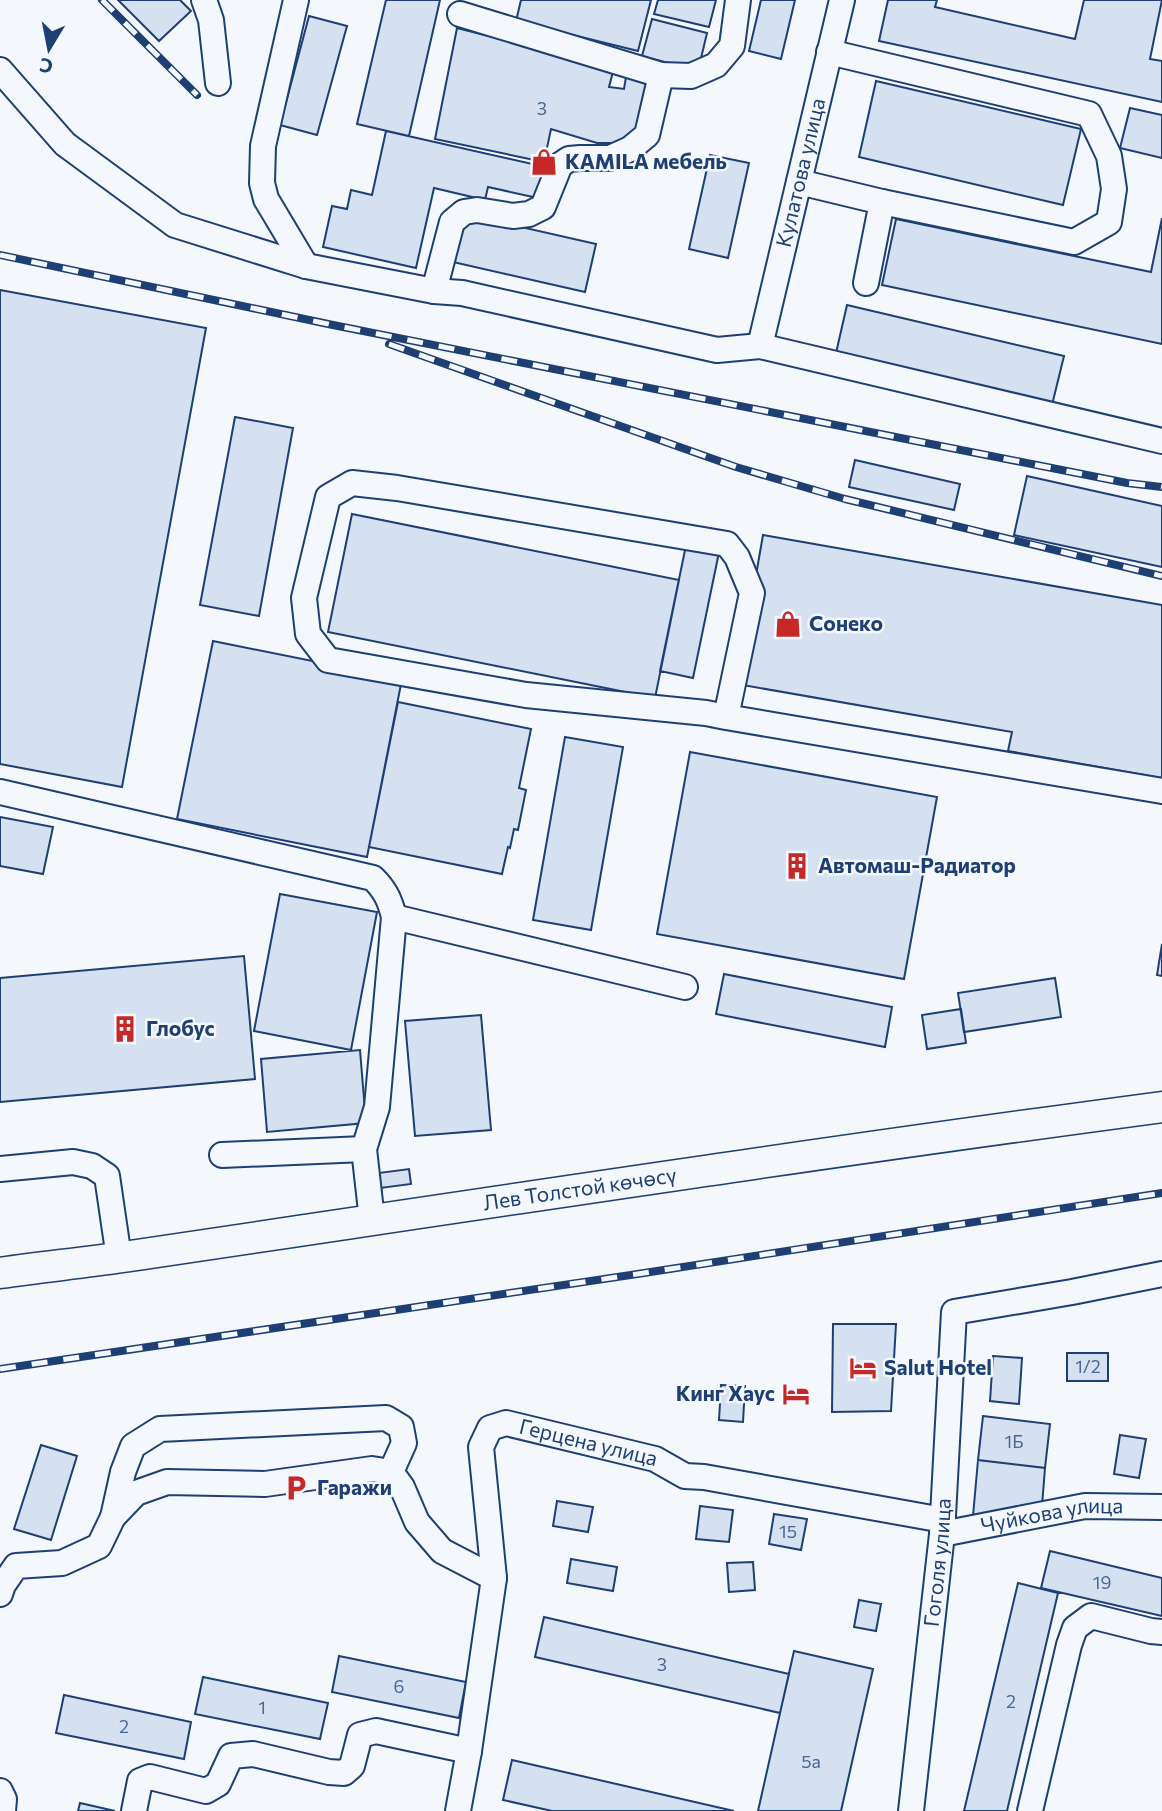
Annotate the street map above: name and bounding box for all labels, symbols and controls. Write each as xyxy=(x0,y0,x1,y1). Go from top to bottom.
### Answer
north arrow xyxy=(14,14,84,84)
text: С xyxy=(38,54,54,79)
street label: Кулатова улица xyxy=(770,95,829,249)
house number: 3 xyxy=(537,97,547,119)
shop icon: KAMILA мебель xyxy=(529,147,559,177)
place label: KAMILA мебель xyxy=(565,148,727,173)
shop icon: Сонеко xyxy=(773,609,803,639)
place label: Сонеко xyxy=(809,610,883,635)
building icon: Автомаш-Радиатор xyxy=(782,851,812,881)
place label: Автомаш-Радиатор xyxy=(818,852,1016,877)
building icon: Глобус xyxy=(110,1014,140,1044)
place label: Глобус xyxy=(146,1015,215,1040)
street label: Лев Толстой көчөсү xyxy=(481,1161,678,1214)
hotel icon: Salut Hotel xyxy=(848,1353,878,1383)
place label: Salut Hotel xyxy=(884,1354,992,1379)
house number: 1/2 xyxy=(1075,1355,1101,1377)
hotel icon: Кинг Хаус xyxy=(781,1379,811,1409)
place label: Кинг Хаус xyxy=(676,1380,775,1405)
street label: Герцена улица xyxy=(517,1413,660,1470)
house number: 1Б xyxy=(1005,1430,1023,1452)
parking icon: Гаражи xyxy=(281,1473,311,1503)
place label: Гаражи xyxy=(317,1474,392,1499)
street label: Чуйкова улица xyxy=(979,1492,1123,1537)
street label: Гоголя улица xyxy=(918,1498,955,1628)
house number: 15 xyxy=(779,1520,797,1542)
house number: 19 xyxy=(1093,1571,1111,1593)
house number: 3 xyxy=(657,1653,667,1675)
house number: 6 xyxy=(394,1675,404,1697)
house number: 2 xyxy=(1006,1690,1016,1712)
house number: 1 xyxy=(258,1696,266,1718)
house number: 2 xyxy=(119,1715,129,1737)
house number: 5а xyxy=(801,1750,821,1772)

